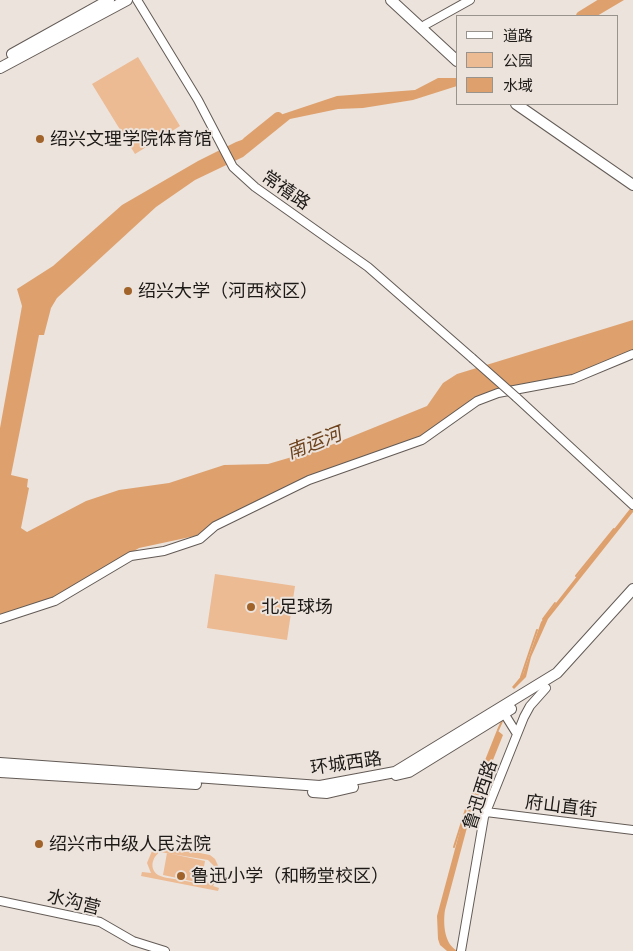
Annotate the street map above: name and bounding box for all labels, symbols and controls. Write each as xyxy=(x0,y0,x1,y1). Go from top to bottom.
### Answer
legend xyxy=(456,15,618,105)
text: 道路 xyxy=(503,27,533,44)
text: 公园 xyxy=(503,52,533,69)
text: 水域 xyxy=(503,77,533,94)
place label: 绍兴文理学院体育馆 xyxy=(50,128,212,150)
marker: 绍兴文理学院体育馆 xyxy=(34,133,46,145)
street label: 常禧路 xyxy=(258,166,314,214)
place label: 绍兴大学（河西校区） xyxy=(138,280,318,302)
marker: 绍兴大学（河西校区） xyxy=(122,285,134,297)
water label: 南运河 xyxy=(283,422,345,464)
place label: 北足球场 xyxy=(261,596,333,618)
marker: 北足球场 xyxy=(245,601,257,613)
street label: 环城西路 xyxy=(309,747,383,779)
street label: 鲁迅西路 xyxy=(459,757,501,833)
street label: 府山直街 xyxy=(524,791,598,821)
place label: 绍兴市中级人民法院 xyxy=(49,833,211,855)
marker: 绍兴市中级人民法院 xyxy=(33,838,45,850)
place label: 鲁迅小学（和畅堂校区） xyxy=(191,865,389,887)
marker: 鲁迅小学（和畅堂校区） xyxy=(175,870,187,882)
street label: 水沟营 xyxy=(45,885,103,919)

